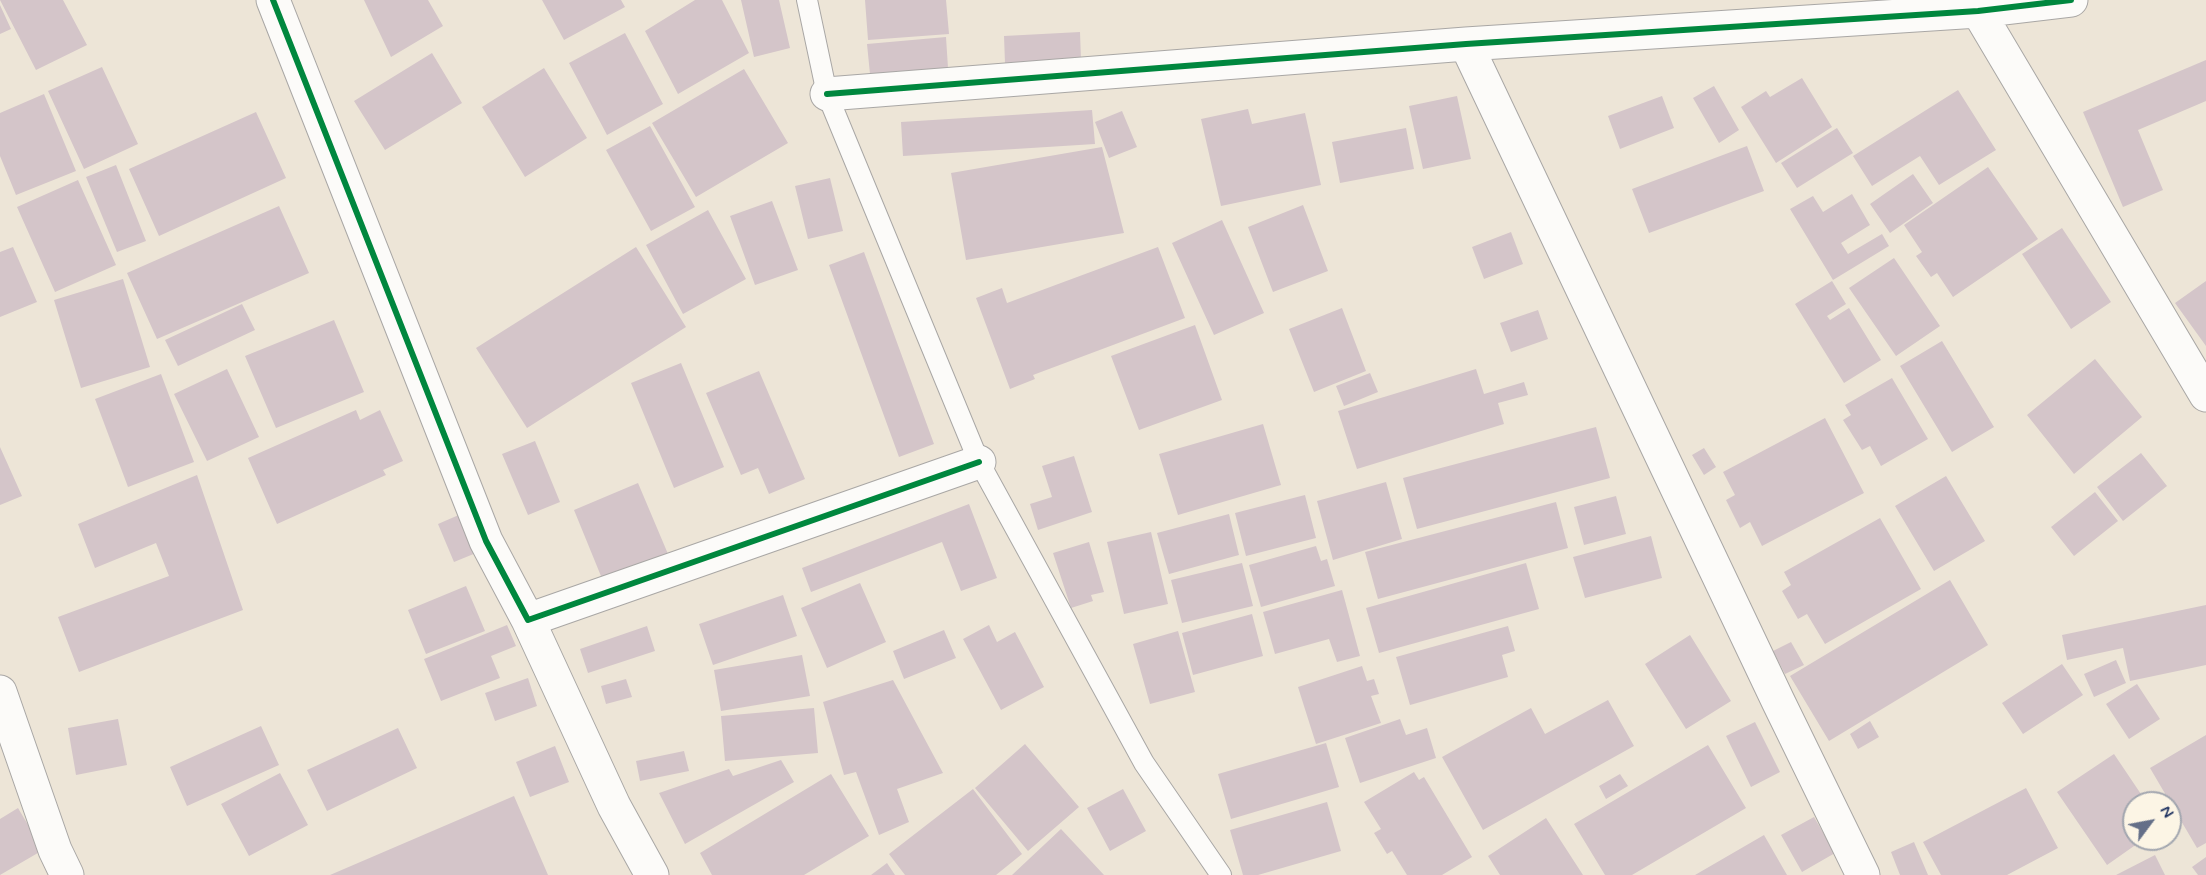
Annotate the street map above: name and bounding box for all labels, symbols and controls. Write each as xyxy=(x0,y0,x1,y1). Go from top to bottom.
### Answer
north arrow xyxy=(2122,791,2182,851)
text: N xyxy=(2154,802,2178,822)

